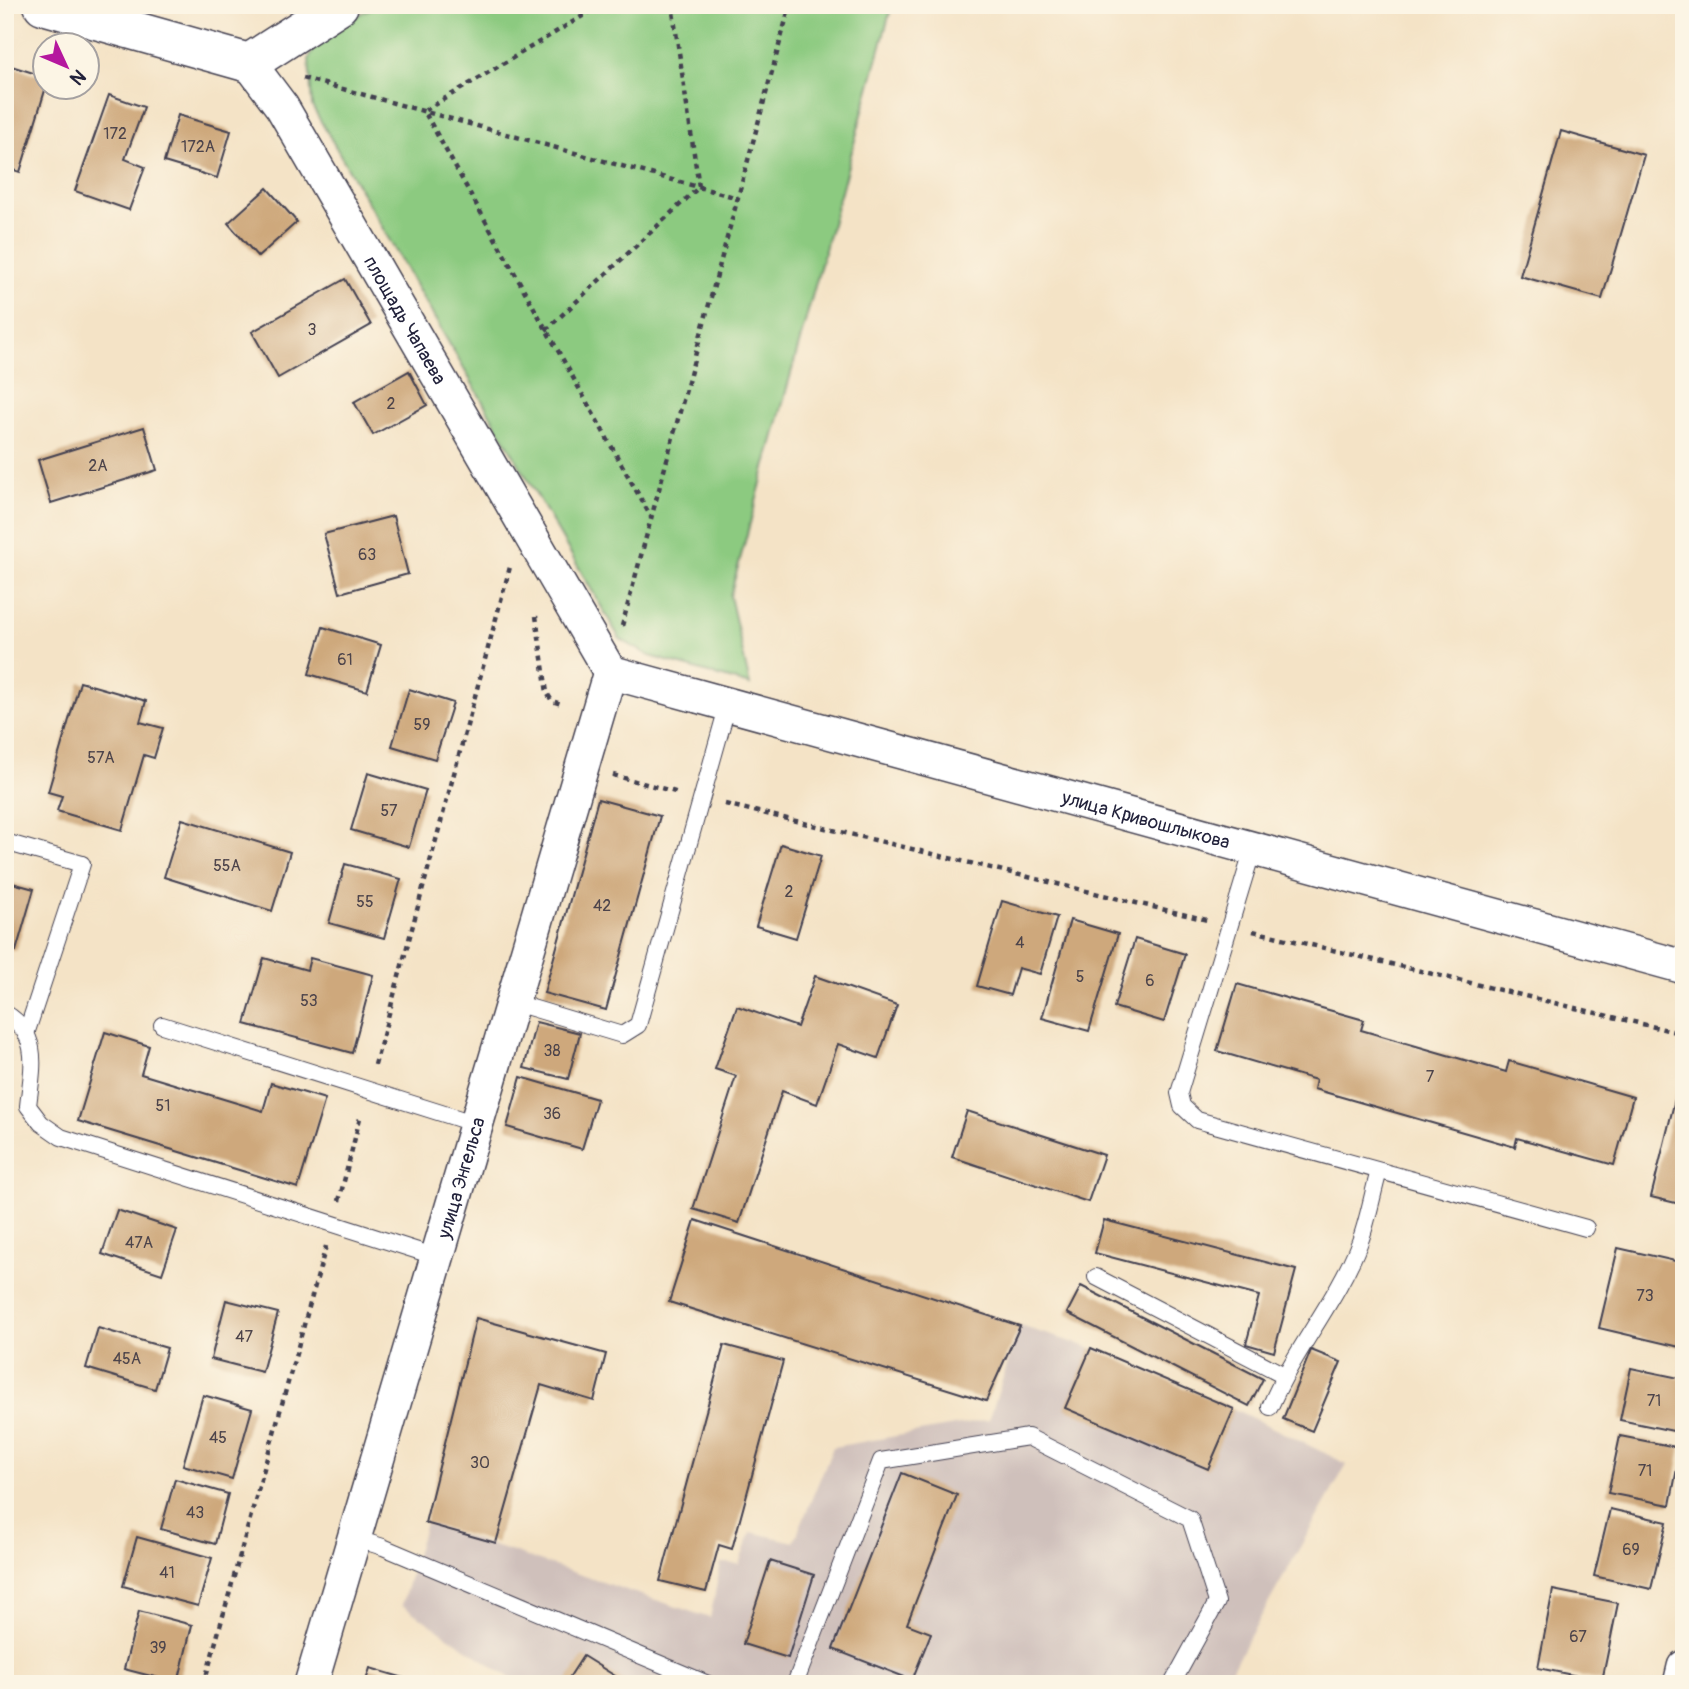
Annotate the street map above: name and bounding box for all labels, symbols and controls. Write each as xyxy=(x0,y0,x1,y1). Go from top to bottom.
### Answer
north arrow xyxy=(32,32,102,102)
text: N xyxy=(64,64,91,90)
house number: 172 xyxy=(103,124,127,144)
house number: 172А xyxy=(181,137,215,157)
street label: площадь Чапаева xyxy=(358,252,451,389)
house number: 3 xyxy=(308,320,317,340)
house number: 2 xyxy=(387,394,396,414)
house number: 2А xyxy=(88,456,108,476)
house number: 63 xyxy=(358,545,376,565)
house number: 61 xyxy=(337,650,353,670)
house number: 59 xyxy=(414,715,430,735)
house number: 57А xyxy=(87,748,115,768)
street label: улица Кривошлыкова xyxy=(1058,785,1233,855)
house number: 57 xyxy=(380,801,398,821)
house number: 55А xyxy=(213,856,241,876)
house number: 2 xyxy=(785,882,794,902)
house number: 55 xyxy=(356,892,374,912)
house number: 42 xyxy=(593,896,611,916)
house number: 4 xyxy=(1015,933,1025,953)
house number: 5 xyxy=(1076,967,1084,987)
house number: 6 xyxy=(1145,971,1155,991)
house number: 53 xyxy=(300,991,318,1011)
house number: 38 xyxy=(544,1041,561,1061)
house number: 7 xyxy=(1426,1067,1435,1087)
house number: 51 xyxy=(156,1096,170,1116)
house number: 36 xyxy=(543,1104,561,1124)
street label: улица Энгельса xyxy=(432,1114,491,1242)
house number: 47А xyxy=(125,1233,153,1253)
house number: 73 xyxy=(1636,1286,1654,1306)
house number: 47 xyxy=(235,1327,253,1347)
house number: 45А xyxy=(113,1349,141,1369)
house number: 71 xyxy=(1647,1391,1661,1411)
house number: 45 xyxy=(209,1428,227,1448)
house number: 30 xyxy=(470,1453,490,1473)
house number: 71 xyxy=(1638,1461,1652,1481)
house number: 43 xyxy=(186,1503,204,1523)
house number: 69 xyxy=(1622,1540,1640,1560)
house number: 41 xyxy=(159,1563,175,1583)
house number: 67 xyxy=(1569,1627,1587,1647)
house number: 39 xyxy=(149,1638,167,1658)

